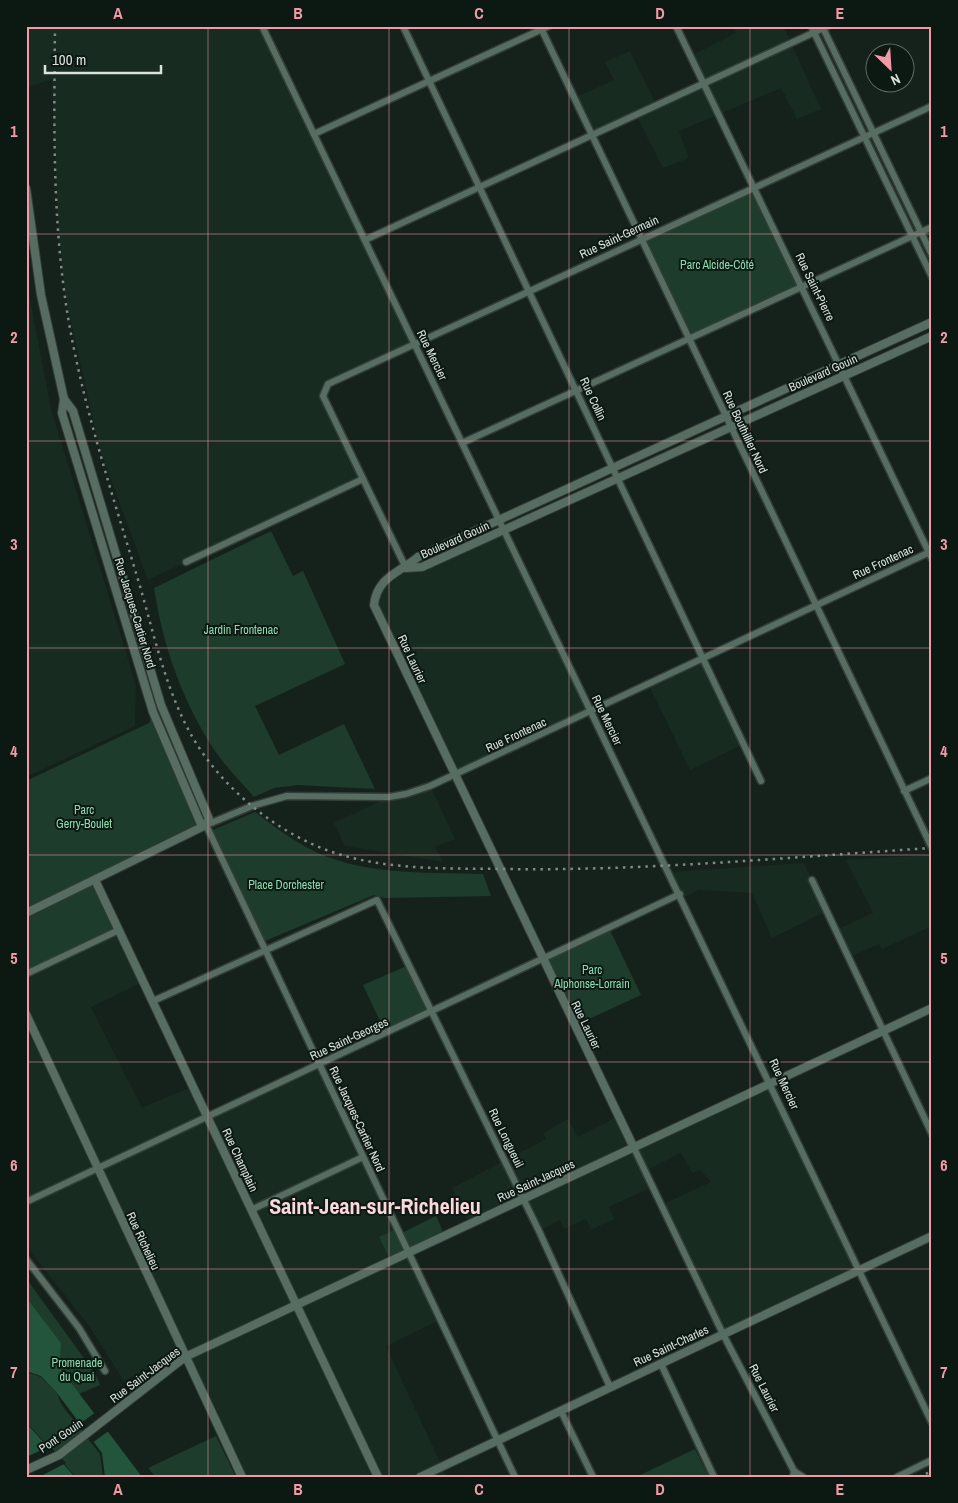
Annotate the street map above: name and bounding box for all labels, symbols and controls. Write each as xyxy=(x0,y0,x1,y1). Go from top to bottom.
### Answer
text: A xyxy=(113,2,123,24)
text: B xyxy=(293,2,303,24)
text: C xyxy=(474,2,484,24)
text: D xyxy=(655,2,665,24)
text: E xyxy=(836,2,845,24)
scale bar xyxy=(45,42,161,74)
north arrow xyxy=(866,42,916,92)
text: 100 m xyxy=(52,49,86,70)
text: N xyxy=(888,70,903,90)
text: 1 xyxy=(10,120,18,142)
text: 1 xyxy=(940,120,948,142)
street label: Rue Saint-Germain xyxy=(577,212,661,262)
street label: Rue Saint-Pierre xyxy=(792,250,838,324)
park label: Parc Alcide-Côté xyxy=(680,257,754,273)
text: 2 xyxy=(10,326,18,348)
text: 2 xyxy=(940,326,948,348)
street label: Rue Mercier xyxy=(413,327,451,383)
street label: Boulevard Gouin xyxy=(786,351,860,395)
street label: Rue Collin xyxy=(576,375,610,423)
street label: Rue Bouthillier Nord xyxy=(719,388,771,476)
street label: Boulevard Gouin xyxy=(418,518,492,562)
text: 3 xyxy=(10,533,18,555)
text: 3 xyxy=(940,533,948,555)
street label: Rue Frontenac xyxy=(850,541,916,583)
street label: Rue Jacques-Cartier Nord xyxy=(111,556,159,670)
park label: Jardin Frontenac xyxy=(204,622,278,638)
street label: Rue Laurier xyxy=(394,632,431,687)
street label: Rue Mercier xyxy=(588,692,626,748)
street label: Rue Frontenac xyxy=(483,714,549,756)
text: 4 xyxy=(10,740,18,762)
text: 4 xyxy=(940,740,948,762)
park label: Parc Gerry-Boulet xyxy=(56,802,112,832)
park label: Place Dorchester xyxy=(248,877,324,893)
text: 5 xyxy=(10,947,18,969)
text: 5 xyxy=(940,947,948,969)
park label: Parc Alphonse-Lorrain xyxy=(553,962,630,992)
street label: Rue Laurier xyxy=(567,998,605,1053)
street label: Rue Saint-Georges xyxy=(307,1014,391,1064)
street label: Rue Mercier xyxy=(765,1056,803,1113)
street label: Rue Jacques-Cartier Nord xyxy=(325,1064,389,1174)
street label: Rue Longueuil xyxy=(485,1106,527,1170)
street label: Rue Champlain xyxy=(218,1126,262,1194)
text: 6 xyxy=(10,1154,18,1176)
text: 6 xyxy=(940,1154,948,1176)
street label: Rue Saint-Jacques xyxy=(495,1156,577,1206)
district label: Saint-Jean-sur-Richelieu xyxy=(269,1191,481,1221)
street label: Rue Richelieu xyxy=(123,1209,163,1273)
street label: Rue Saint-Charles xyxy=(631,1322,711,1370)
street label: Rue Saint-Jacques xyxy=(107,1343,183,1407)
park label: Promenade du Quai xyxy=(52,1355,102,1385)
text: 7 xyxy=(10,1361,18,1383)
street label: Rue Laurier xyxy=(745,1361,783,1415)
text: 7 xyxy=(940,1361,948,1383)
street label: Pont Gouin xyxy=(36,1415,86,1457)
text: A xyxy=(113,1478,123,1500)
text: B xyxy=(293,1478,303,1500)
text: C xyxy=(474,1478,484,1500)
text: D xyxy=(655,1478,665,1500)
text: E xyxy=(836,1478,845,1500)

